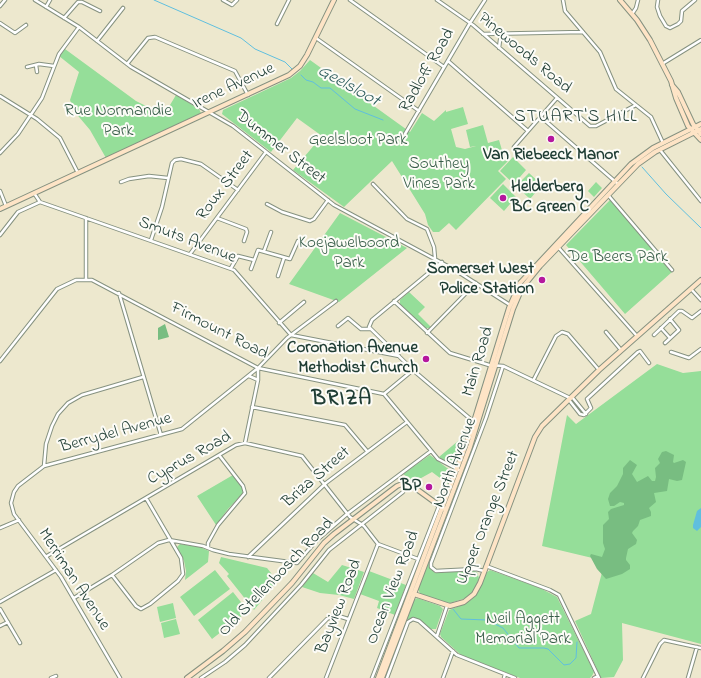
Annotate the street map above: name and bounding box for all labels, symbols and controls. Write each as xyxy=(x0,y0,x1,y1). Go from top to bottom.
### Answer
street label: Pinewoods Road xyxy=(473,9,575,99)
street label: Radloff Road xyxy=(396,26,460,116)
street label: Irene Avenue xyxy=(190,59,278,115)
water label: Geelsloot xyxy=(313,61,383,113)
park label: Rue Normandie Park xyxy=(64,102,172,142)
street label: Dummer Street xyxy=(231,107,329,189)
district label: STUART'S HILL xyxy=(514,107,638,129)
park label: Geelsloot Park xyxy=(309,131,407,151)
marker: Van Riebeeck Manor xyxy=(546,134,556,144)
place label: Van Riebeeck Manor xyxy=(483,146,619,166)
street label: Roux Street xyxy=(193,147,259,225)
park label: Southey Vines Park xyxy=(403,155,475,195)
place label: Helderberg BC Green C xyxy=(511,178,589,218)
marker: Helderberg BC Green C xyxy=(498,193,508,203)
street label: Smuts Avenue xyxy=(135,213,239,269)
park label: Koejawelboord Park xyxy=(299,234,399,274)
park label: De Beers Park xyxy=(568,248,668,268)
place label: Somerset West Police Station xyxy=(427,260,534,300)
marker: Somerset West Police Station xyxy=(537,275,547,285)
street label: Firmount Road xyxy=(167,299,271,365)
street label: Main Road xyxy=(459,325,499,399)
place label: Coronation Avenue Methodist Church xyxy=(287,339,418,379)
marker: Coronation Avenue Methodist Church xyxy=(421,354,431,364)
district label: BRIZA xyxy=(312,388,372,414)
street label: Berrydel Avenue xyxy=(58,409,174,459)
street label: North Avenue xyxy=(430,415,482,511)
street label: Cyprus Road xyxy=(144,428,236,490)
street label: Briza Street xyxy=(279,443,355,513)
street label: Upper Orange Street xyxy=(453,448,525,588)
place label: BP xyxy=(401,477,421,497)
marker: BP xyxy=(424,482,434,492)
street label: Old Stellenbosch Road xyxy=(215,514,339,642)
street label: Merriman Avenue xyxy=(32,525,114,635)
street label: Ocean View Road xyxy=(363,528,425,648)
street label: Bayview Road xyxy=(313,557,367,657)
park label: Neil Aggett Memorial Park xyxy=(475,610,571,650)

